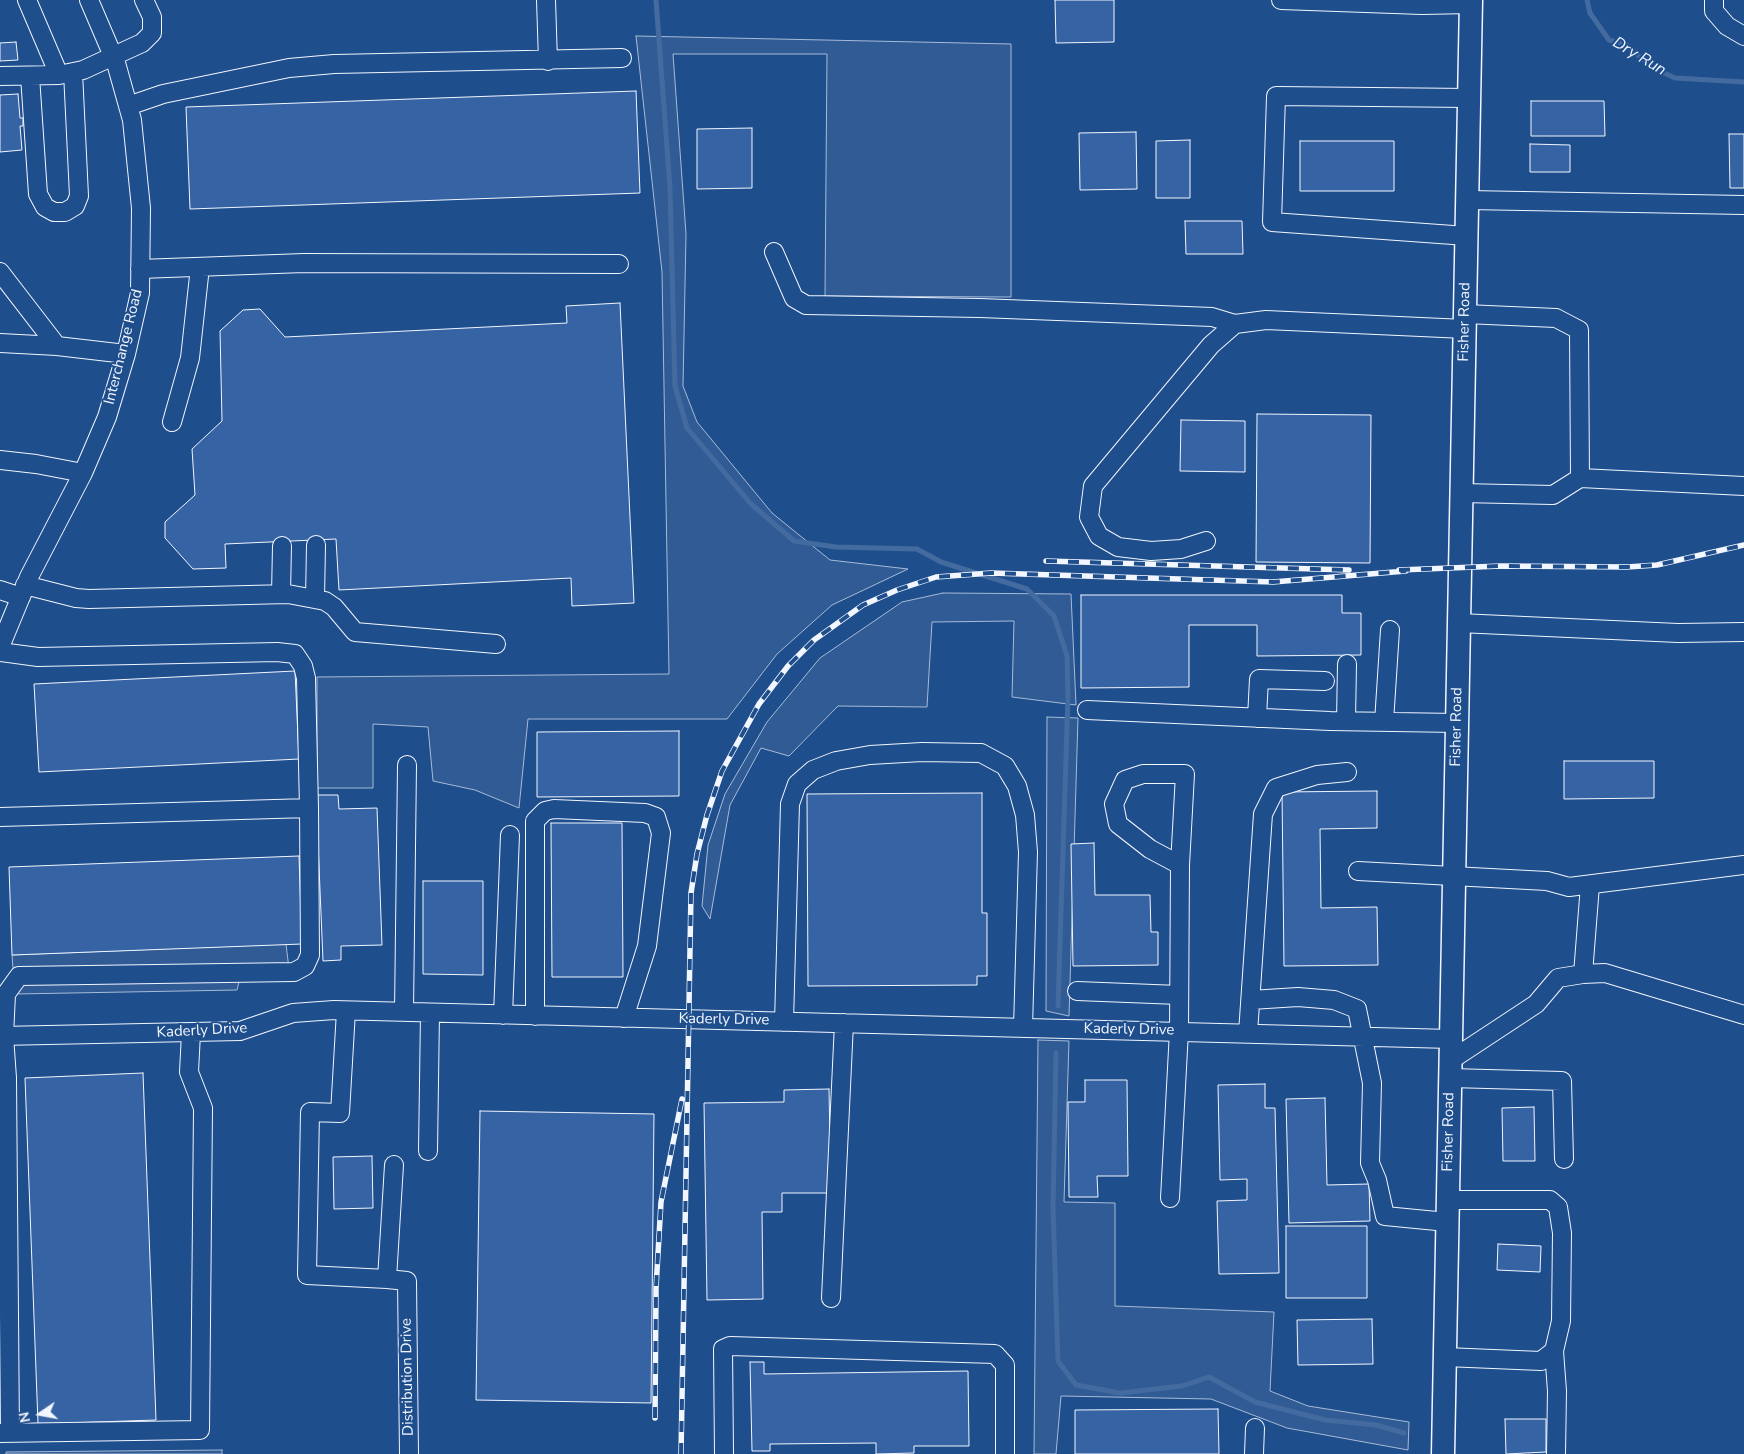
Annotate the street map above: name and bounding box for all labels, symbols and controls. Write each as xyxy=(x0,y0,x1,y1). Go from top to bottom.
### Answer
water label: Dry Run xyxy=(1609,34,1669,80)
street label: Fisher Road xyxy=(1455,282,1475,362)
street label: Interchange Road xyxy=(101,287,147,407)
street label: Fisher Road xyxy=(1447,687,1467,767)
street label: Kaderly Drive xyxy=(678,1010,770,1030)
street label: Kaderly Drive xyxy=(156,1020,248,1042)
street label: Kaderly Drive xyxy=(1083,1020,1175,1040)
street label: Fisher Road xyxy=(1439,1092,1459,1172)
street label: Distribution Drive xyxy=(398,1318,418,1436)
north arrow xyxy=(15,1389,65,1439)
text: N xyxy=(14,1410,35,1424)

